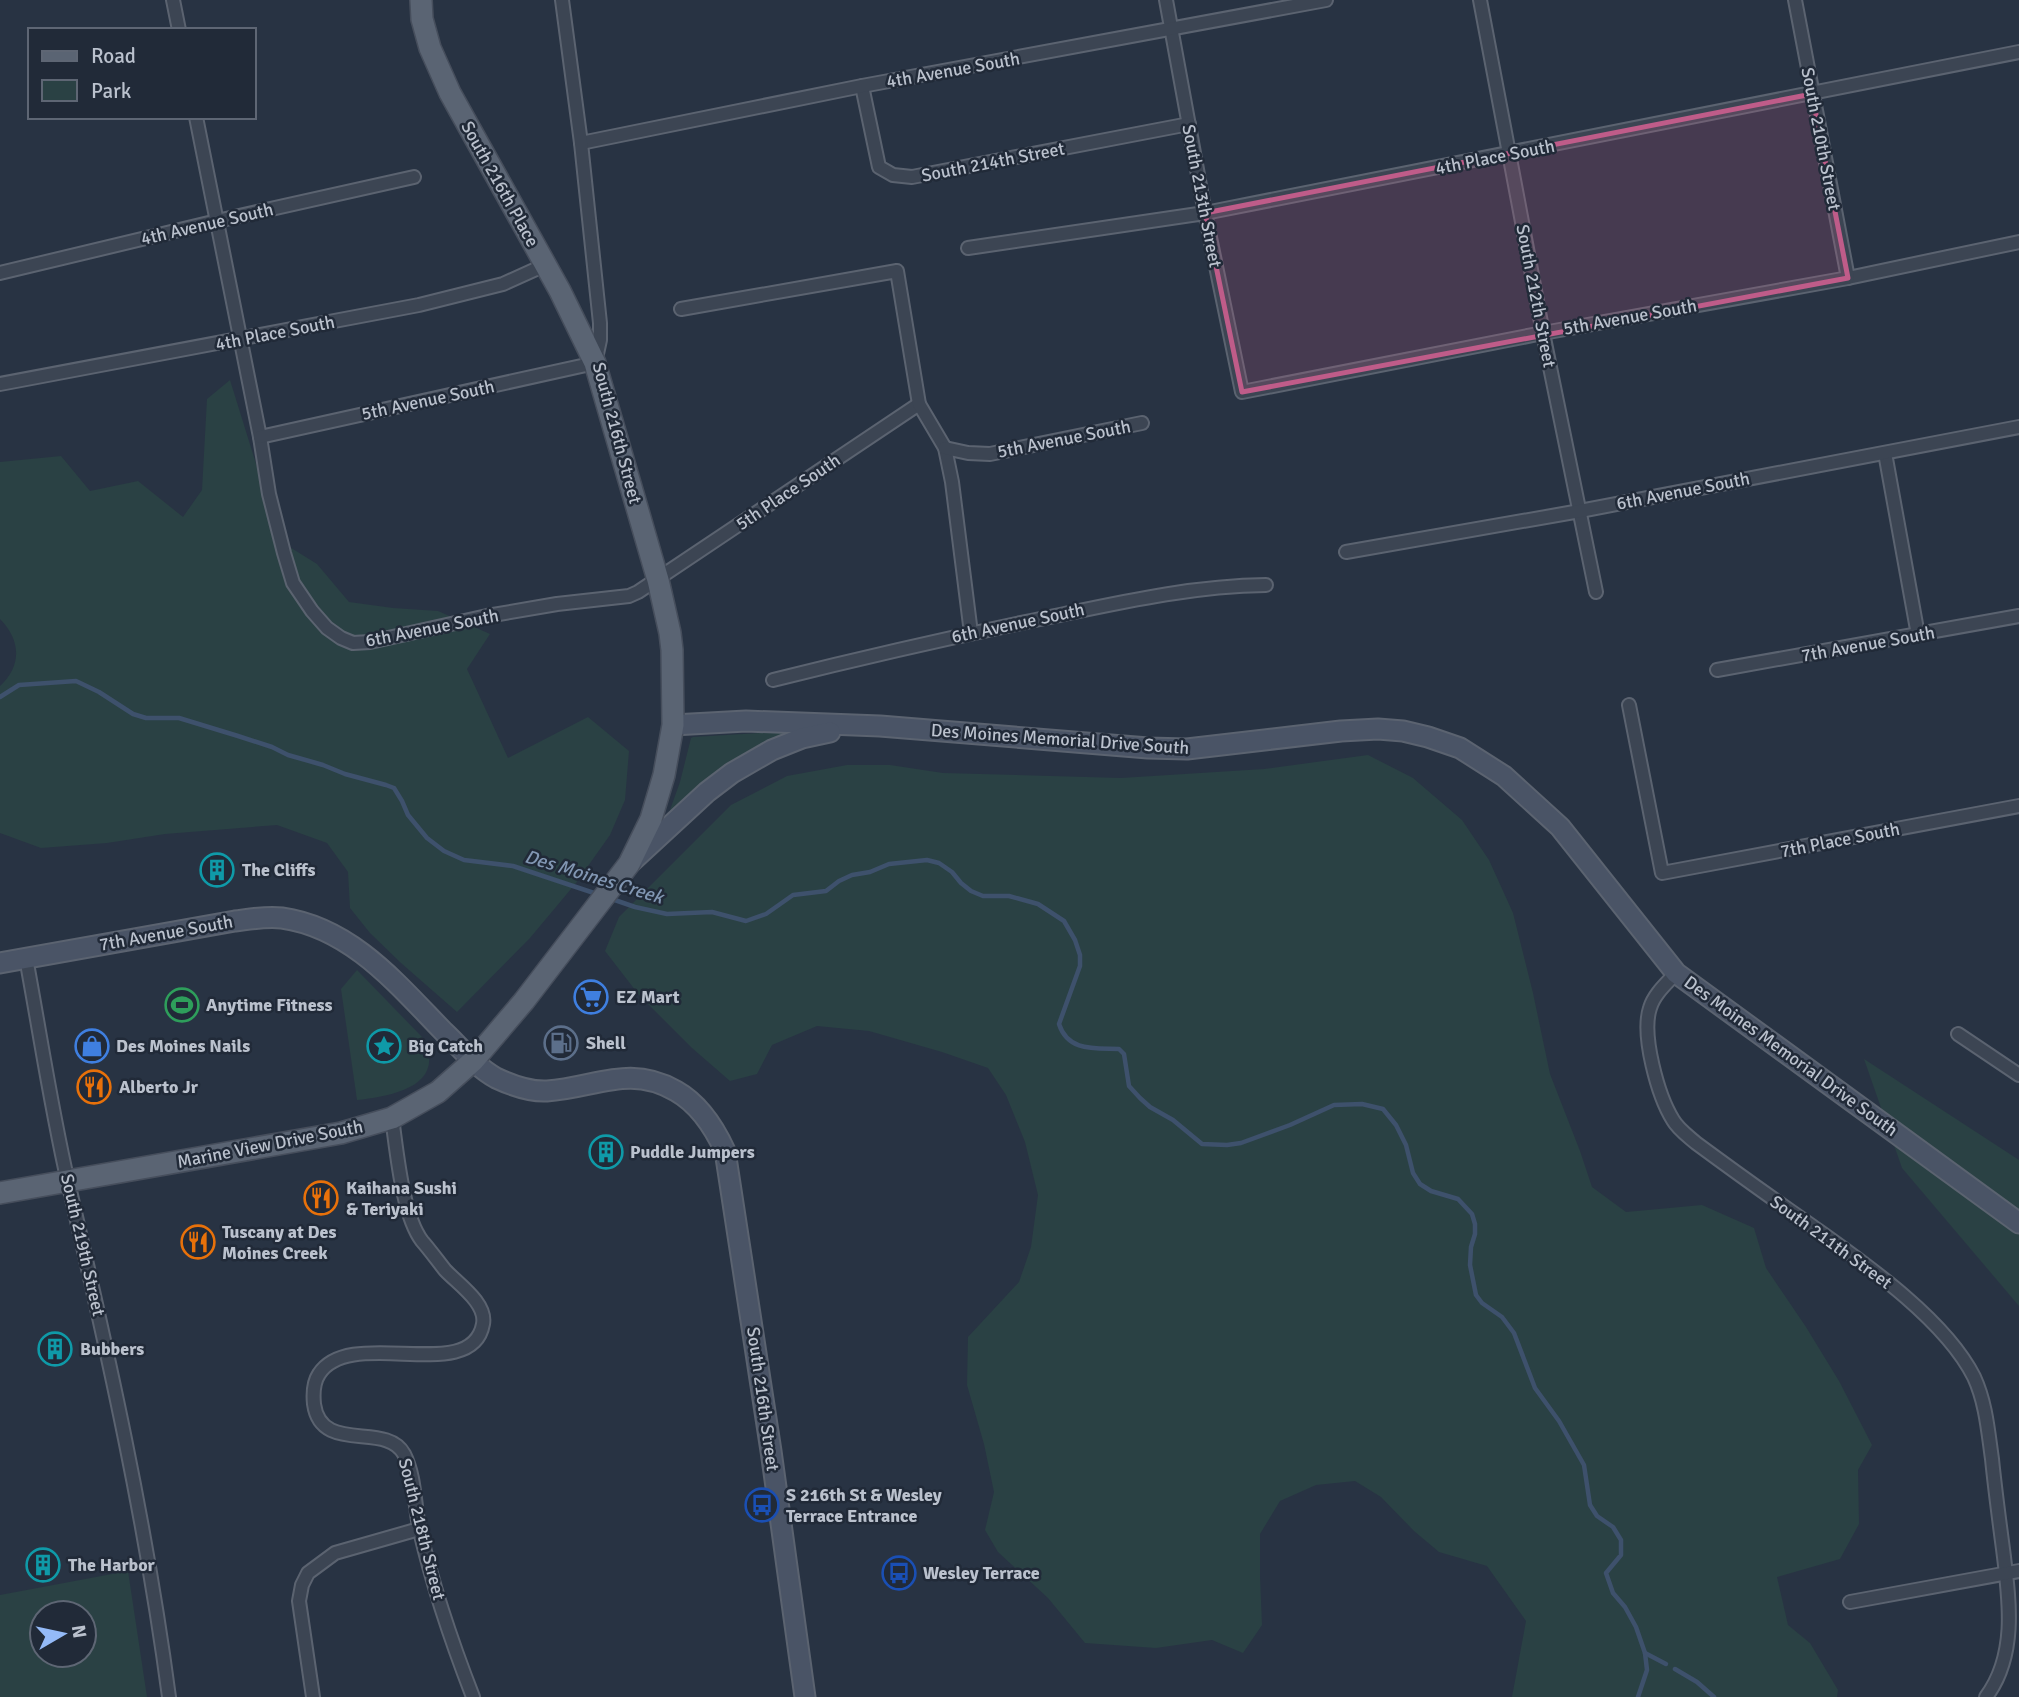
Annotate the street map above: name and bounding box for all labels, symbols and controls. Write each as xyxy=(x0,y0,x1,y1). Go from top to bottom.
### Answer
legend xyxy=(28,28,256,119)
text: Road xyxy=(91,43,136,69)
street label: 4th Avenue South xyxy=(884,47,1022,93)
street label: South 210th Street xyxy=(1796,66,1846,212)
text: Park xyxy=(91,78,132,104)
street label: South 216th Place xyxy=(456,117,544,251)
street label: South 213th Street xyxy=(1177,123,1227,269)
street label: 4th Place South xyxy=(1433,135,1557,179)
street label: South 214th Street xyxy=(920,137,1066,187)
street label: 4th Avenue South xyxy=(139,198,275,250)
street label: South 212th Street xyxy=(1511,223,1561,369)
street label: 5th Avenue South xyxy=(1561,294,1699,340)
street label: 4th Place South xyxy=(213,311,337,355)
street label: South 216th Street xyxy=(588,360,646,506)
street label: 5th Avenue South xyxy=(360,375,496,425)
street label: 5th Avenue South xyxy=(995,415,1133,463)
street label: 5th Place South xyxy=(732,449,844,535)
street label: 6th Avenue South xyxy=(1614,467,1752,515)
street label: 6th Avenue South xyxy=(950,598,1086,648)
street label: 6th Avenue South xyxy=(363,604,501,652)
street label: 7th Avenue South xyxy=(1799,621,1937,667)
street label: Des Moines Memorial Drive South xyxy=(930,719,1190,759)
street label: 7th Place South xyxy=(1778,818,1902,862)
water label: Des Moines Creek xyxy=(522,845,668,910)
building icon: The Cliffs xyxy=(198,851,236,889)
place label: The Cliffs xyxy=(242,859,316,881)
street label: 7th Avenue South xyxy=(97,910,235,956)
street label: Des Moines Memorial Drive South xyxy=(1680,971,1902,1141)
supermarket icon: EZ Mart xyxy=(572,978,610,1016)
sports icon: Anytime Fitness xyxy=(163,986,201,1024)
place label: EZ Mart xyxy=(616,986,680,1008)
place label: Anytime Fitness xyxy=(206,994,333,1016)
fuel station icon: Shell xyxy=(542,1024,580,1062)
shop icon: Des Moines Nails xyxy=(73,1027,111,1065)
place icon: Big Catch xyxy=(365,1027,403,1065)
place label: Shell xyxy=(586,1032,626,1054)
place label: Des Moines Nails xyxy=(116,1035,250,1057)
place label: Big Catch xyxy=(408,1035,483,1057)
restaurant icon: Alberto Jr xyxy=(75,1068,113,1106)
place label: Alberto Jr xyxy=(119,1076,199,1098)
street label: Marine View Drive South xyxy=(175,1115,365,1173)
building icon: Puddle Jumpers xyxy=(587,1133,625,1171)
place label: Puddle Jumpers xyxy=(630,1141,755,1163)
street label: South 219th Street xyxy=(56,1172,110,1318)
place label: Kaihana Sushi & Teriyaki xyxy=(346,1177,457,1220)
restaurant icon: Kaihana Sushi & Teriyaki xyxy=(302,1179,340,1217)
street label: South 211th Street xyxy=(1766,1190,1896,1294)
place label: Tuscany at Des Moines Creek xyxy=(222,1221,337,1264)
restaurant icon: Tuscany at Des Moines Creek xyxy=(179,1223,217,1261)
street label: South 216th Street xyxy=(742,1325,784,1473)
building icon: Bubbers xyxy=(36,1330,74,1368)
place label: Bubbers xyxy=(80,1338,144,1360)
street label: South 218th Street xyxy=(394,1456,450,1602)
place label: S 216th St & Wesley Terrace Entrance xyxy=(786,1484,942,1527)
bus stop icon: S 216th St & Wesley Terrace Entrance xyxy=(743,1486,781,1524)
building icon: The Harbor xyxy=(24,1546,62,1584)
place label: The Harbor xyxy=(68,1554,156,1576)
bus stop icon: Wesley Terrace xyxy=(880,1554,918,1592)
place label: Wesley Terrace xyxy=(923,1562,1040,1584)
north arrow xyxy=(28,1599,98,1669)
text: N xyxy=(66,1623,92,1640)

